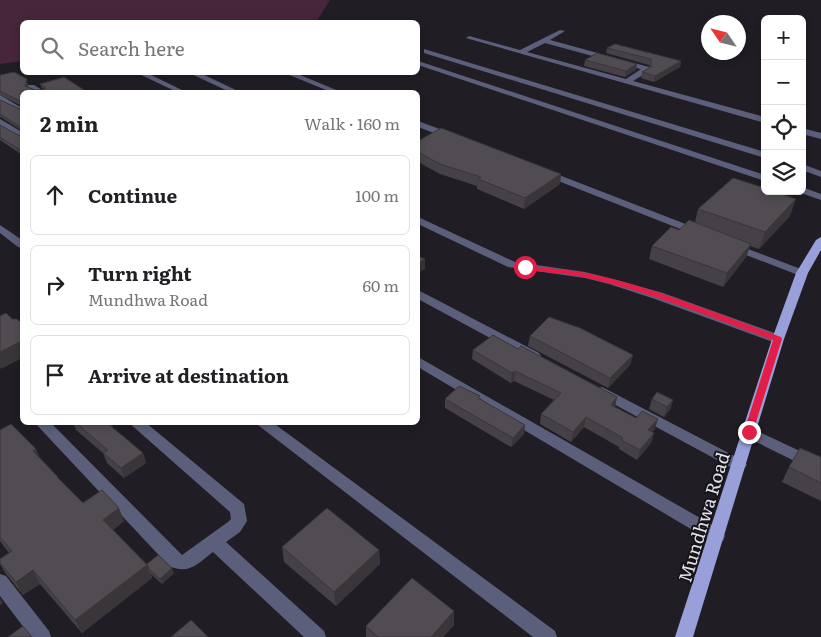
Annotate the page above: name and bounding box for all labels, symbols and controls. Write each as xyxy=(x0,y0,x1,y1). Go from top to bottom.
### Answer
north arrow xyxy=(701,15,746,60)
map controls xyxy=(761,15,806,195)
button: + xyxy=(761,15,806,60)
search box xyxy=(20,20,420,75)
icon: search xyxy=(38,34,66,62)
text: Search here xyxy=(78,34,185,62)
button: − xyxy=(761,60,806,105)
button: locate xyxy=(761,105,806,150)
text: 2 min xyxy=(40,107,99,138)
text: Walk · 160 m xyxy=(304,111,400,135)
button: layers xyxy=(761,150,806,195)
icon: ahead xyxy=(41,181,69,209)
text: Continue xyxy=(88,181,177,209)
text: 100 m xyxy=(355,183,399,207)
route start xyxy=(514,256,537,279)
text: Turn right xyxy=(88,259,192,287)
icon: right xyxy=(41,271,69,299)
text: 60 m xyxy=(362,273,399,297)
text: Mundhwa Road xyxy=(88,287,208,311)
icon: arrive xyxy=(41,361,69,389)
text: Arrive at destination xyxy=(88,361,289,389)
route end xyxy=(738,421,761,444)
street label: Mundhwa Road xyxy=(670,449,736,585)

